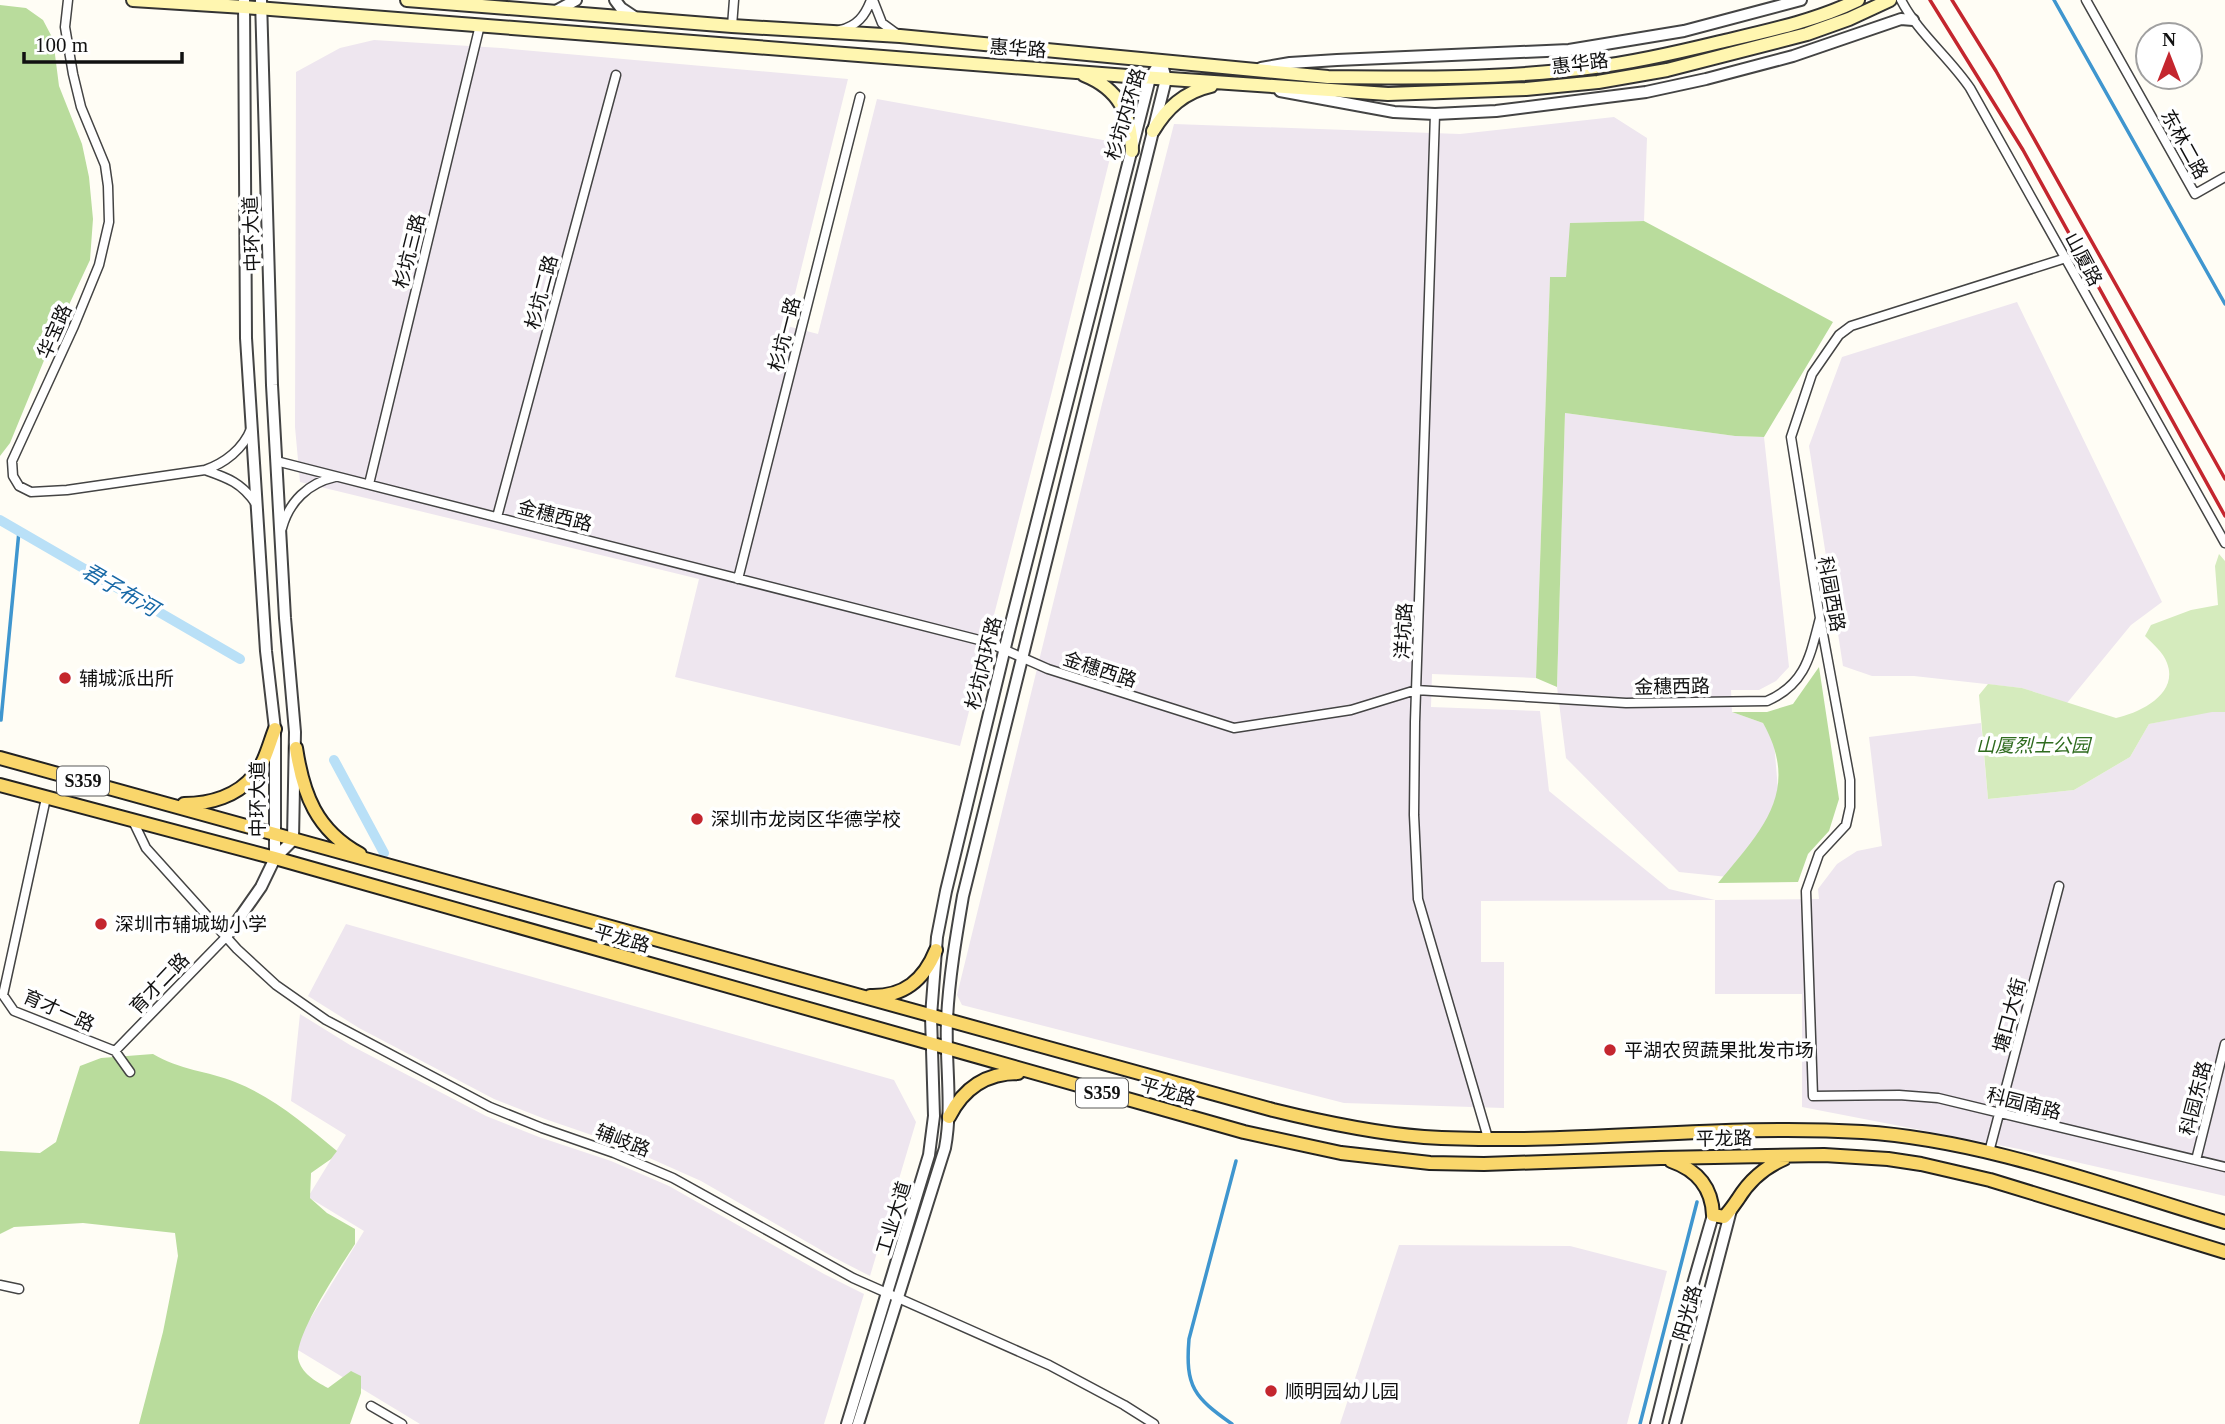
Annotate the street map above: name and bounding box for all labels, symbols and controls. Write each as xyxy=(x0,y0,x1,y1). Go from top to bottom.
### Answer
scale bar xyxy=(24,21,182,65)
north arrow xyxy=(2134,21,2204,91)
text: N xyxy=(2162,29,2176,50)
text: 100 m xyxy=(35,33,88,57)
street label: 惠华路 xyxy=(989,36,1047,61)
street label: 惠华路 xyxy=(1550,50,1610,77)
street label: 杉坑内环路 xyxy=(1102,66,1149,163)
street label: 东林二路 xyxy=(2157,106,2212,183)
street label: 中环大道 xyxy=(240,196,263,272)
street label: 杉坑三路 xyxy=(390,212,429,291)
street label: 山厦路 xyxy=(2061,229,2106,289)
street label: 杉坑二路 xyxy=(522,253,561,332)
street label: 杉坑一路 xyxy=(765,295,804,374)
street label: 华宝路 xyxy=(33,301,76,362)
street label: 金穗西路 xyxy=(515,496,594,535)
street label: 科园西路 xyxy=(1815,555,1848,633)
water label: 君子布河 xyxy=(78,559,166,623)
street label: 洋坑路 xyxy=(1392,602,1415,660)
street label: 杉坑内环路 xyxy=(962,614,1005,712)
street label: 金穗西路 xyxy=(1060,648,1139,691)
place label: 辅城派出所 xyxy=(79,668,174,689)
marker: 辅城派出所 xyxy=(57,670,73,686)
street label: 金穗西路 xyxy=(1634,675,1710,698)
park label: 山厦烈士公园 xyxy=(1976,735,2093,756)
street label: 中环大道 xyxy=(247,761,268,837)
road number: S359 xyxy=(57,766,109,796)
place label: 深圳市龙岗区华德学校 xyxy=(711,809,901,830)
marker: 深圳市龙岗区华德学校 xyxy=(689,811,705,827)
place label: 深圳市辅城坳小学 xyxy=(115,914,267,935)
marker: 深圳市辅城坳小学 xyxy=(93,916,109,932)
street label: 平龙路 xyxy=(592,921,652,956)
street label: 育才二路 xyxy=(125,949,193,1018)
street label: 塘口大街 xyxy=(1990,976,2029,1055)
street label: 育才一路 xyxy=(20,985,98,1036)
place label: 平湖农贸蔬果批发市场 xyxy=(1624,1040,1814,1061)
marker: 平湖农贸蔬果批发市场 xyxy=(1602,1042,1618,1058)
street label: 科园东路 xyxy=(2176,1059,2215,1138)
street label: 平龙路 xyxy=(1138,1074,1198,1109)
road number: S359 xyxy=(1076,1078,1128,1108)
street label: 科园南路 xyxy=(1984,1084,2063,1123)
street label: 辅岐路 xyxy=(592,1120,653,1160)
street label: 平龙路 xyxy=(1695,1128,1753,1149)
street label: 工业大道 xyxy=(872,1179,915,1258)
street label: 阳光路 xyxy=(1670,1283,1705,1343)
place label: 顺明园幼儿园 xyxy=(1285,1381,1399,1402)
marker: 顺明园幼儿园 xyxy=(1263,1383,1279,1399)

